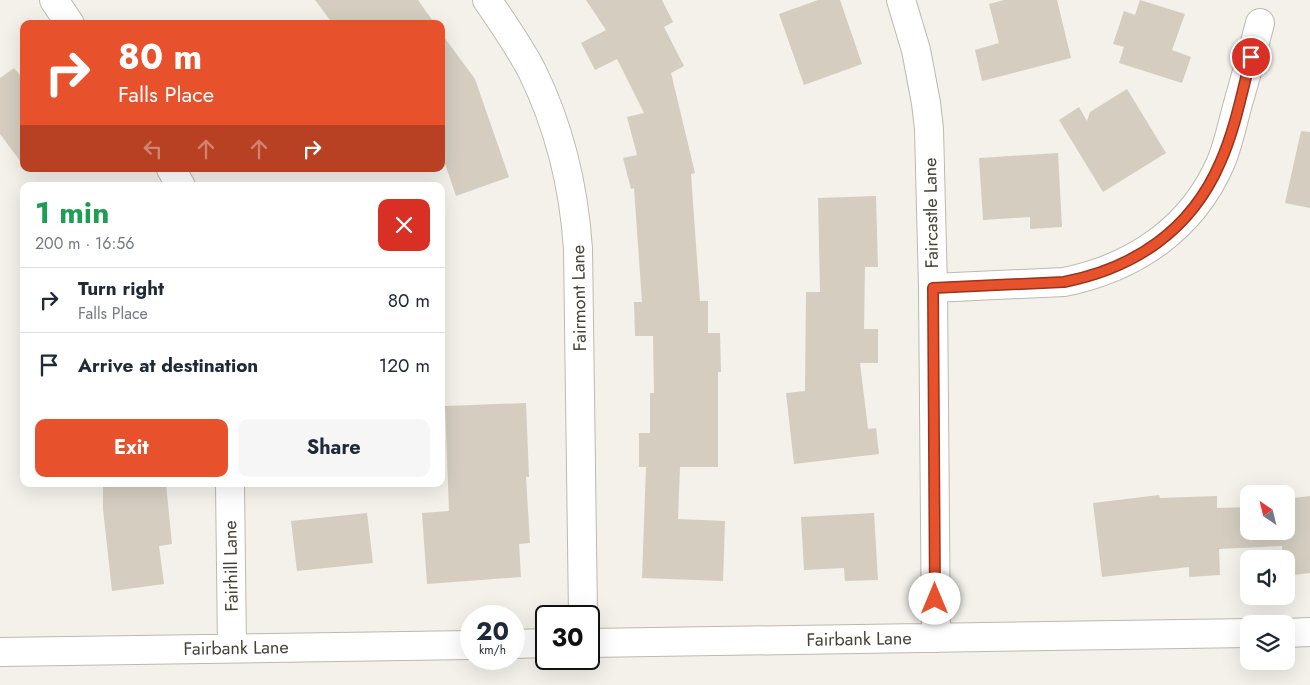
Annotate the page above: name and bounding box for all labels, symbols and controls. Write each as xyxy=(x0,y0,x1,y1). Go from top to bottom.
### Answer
text: 80 m xyxy=(118,32,202,82)
pin xyxy=(1230,36,1272,78)
icon: right xyxy=(35,40,100,105)
icon: arrive xyxy=(1237,43,1265,71)
text: Falls Place xyxy=(118,78,214,110)
icon: left xyxy=(139,135,167,163)
icon: ahead xyxy=(192,135,220,163)
icon: ahead xyxy=(245,135,273,163)
icon: right xyxy=(298,135,326,163)
street label: Faircastle Lane xyxy=(917,157,945,269)
text: 1 min xyxy=(35,191,109,234)
button: close xyxy=(378,199,430,251)
text: 200 m · 16:56 xyxy=(35,232,134,255)
street label: Fairmont Lane xyxy=(565,245,593,351)
text: Turn right xyxy=(78,275,164,302)
icon: right xyxy=(35,286,63,314)
text: 80 m xyxy=(388,287,430,314)
text: Falls Place xyxy=(78,302,148,325)
icon: arrive xyxy=(35,351,63,379)
text: Arrive at destination xyxy=(78,352,258,379)
text: 120 m xyxy=(379,352,430,379)
button: Exit xyxy=(35,419,228,477)
button: Share xyxy=(238,419,430,477)
north arrow xyxy=(1240,485,1295,540)
map controls xyxy=(1240,485,1295,670)
street label: Fairhill Lane xyxy=(217,520,245,612)
button: sound xyxy=(1240,550,1295,605)
position arrow xyxy=(908,572,960,624)
speed limit sign: 30 xyxy=(535,605,600,670)
text: 20 xyxy=(476,613,509,649)
button: layers xyxy=(1240,615,1295,670)
street label: Fairbank Lane xyxy=(806,625,912,653)
street label: Fairbank Lane xyxy=(183,634,289,662)
text: km/h xyxy=(479,641,506,659)

